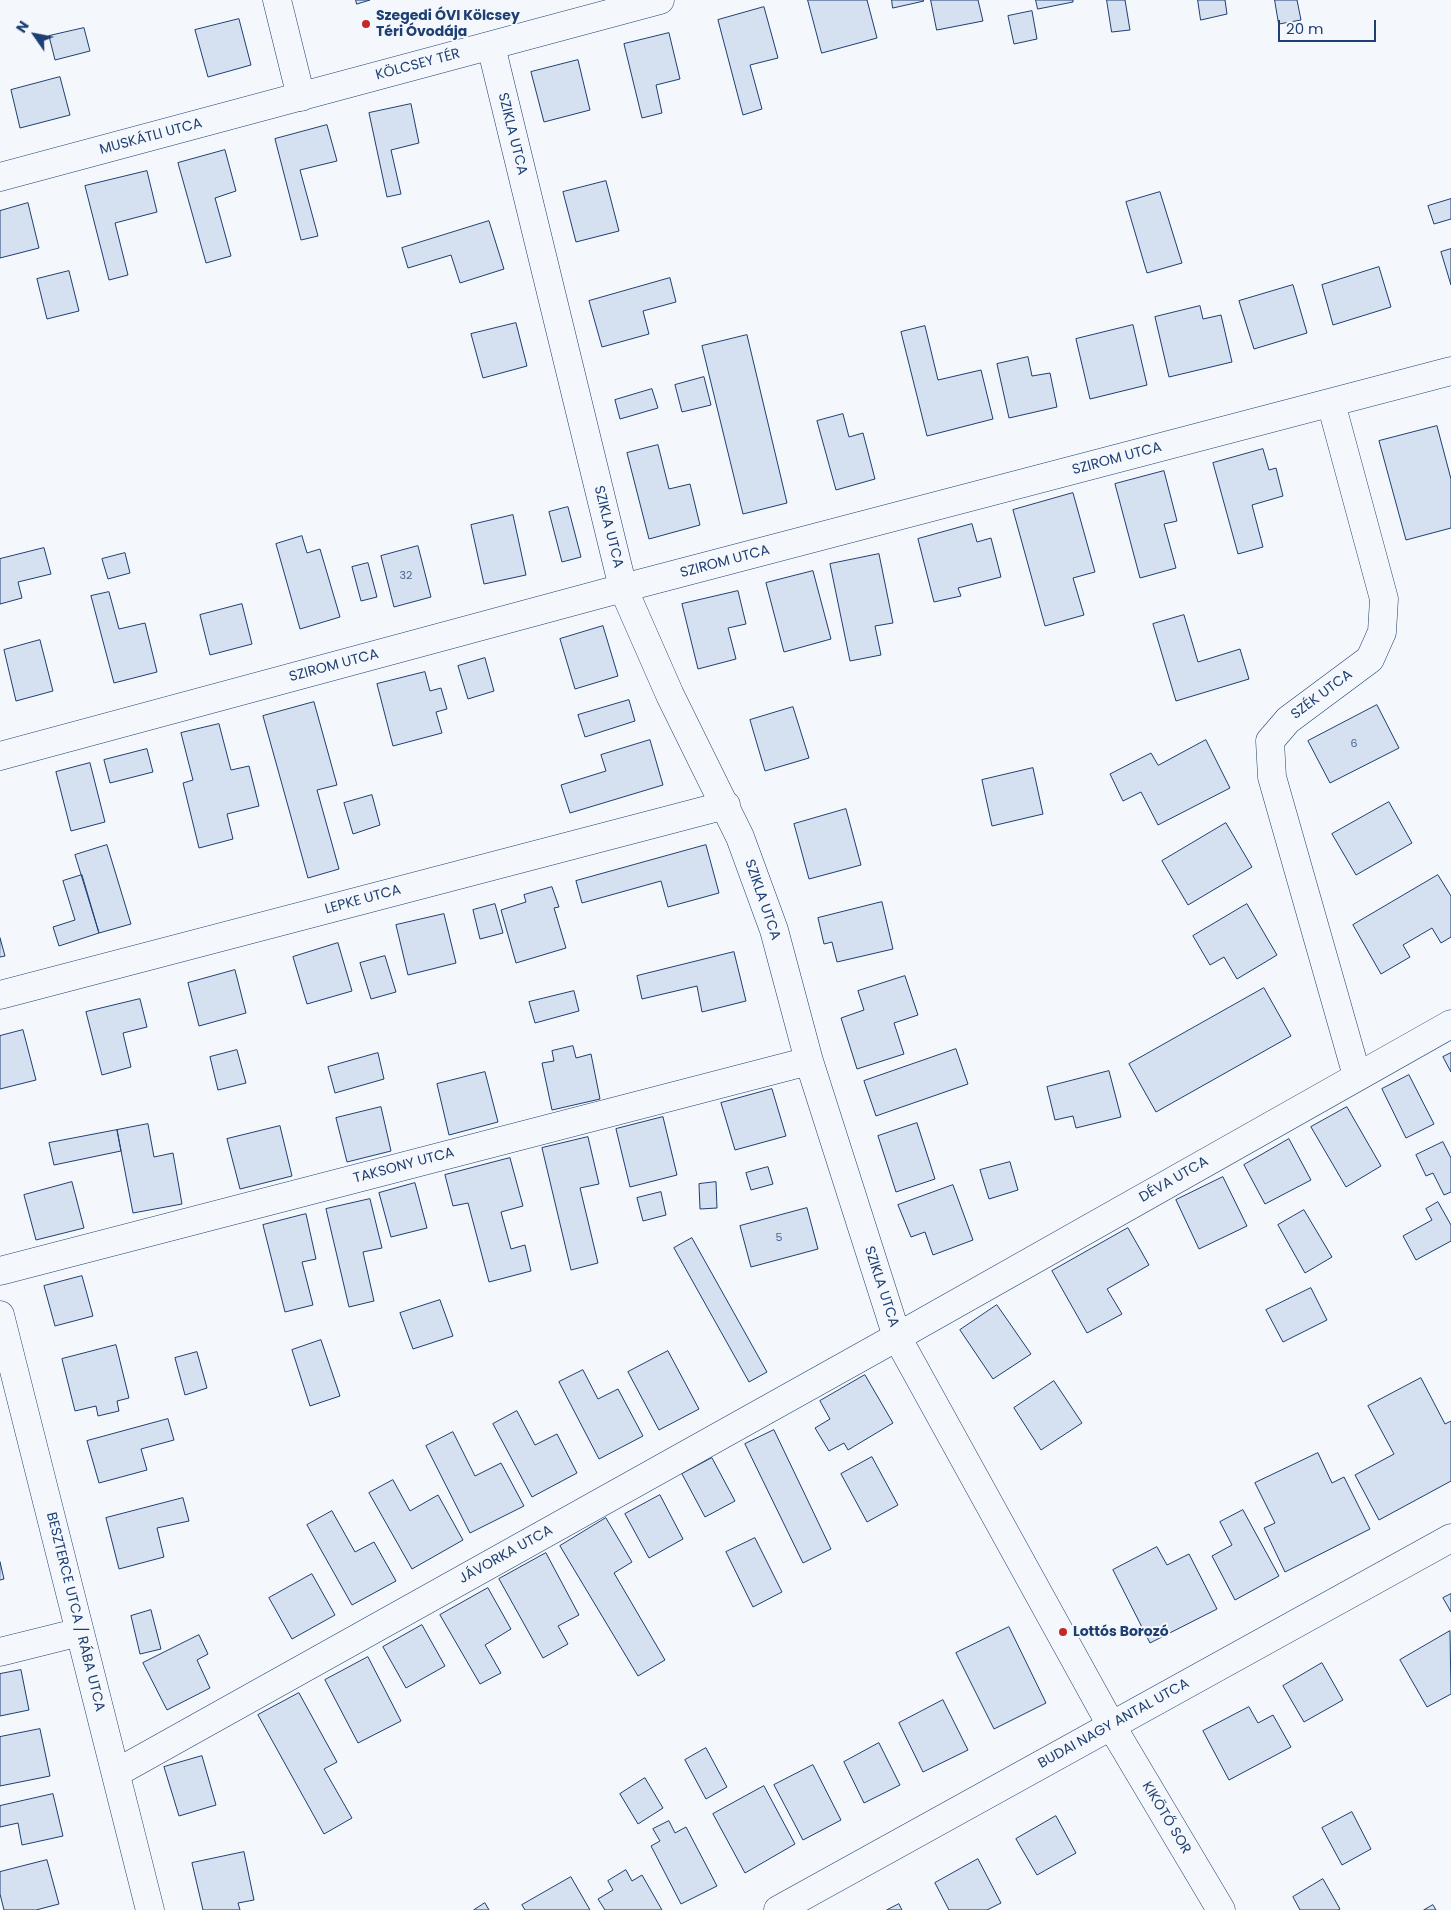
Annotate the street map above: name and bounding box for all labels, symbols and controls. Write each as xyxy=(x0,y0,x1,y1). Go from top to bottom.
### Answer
place label: Szegedi ÓVI Kölcsey Téri Óvodája xyxy=(376,8,520,40)
north arrow xyxy=(10,10,60,60)
scale bar xyxy=(1281,10,1378,42)
text: N xyxy=(11,17,34,37)
marker: Szegedi ÓVI Kölcsey Téri Óvodája xyxy=(360,18,372,30)
text: 20 m xyxy=(1286,18,1324,39)
street label: KÖLCSEY TÉR xyxy=(374,46,462,84)
street label: SZIKLA UTCA xyxy=(494,91,530,177)
street label: MUSKÁTLI UTCA xyxy=(98,115,204,159)
street label: SZIROM UTCA xyxy=(1070,439,1164,479)
street label: SZIKLA UTCA xyxy=(590,484,626,570)
street label: SZIROM UTCA xyxy=(678,542,772,582)
house number: 32 xyxy=(400,569,412,583)
street label: SZIROM UTCA xyxy=(287,646,381,686)
street label: SZÉK UTCA xyxy=(1288,667,1356,723)
house number: 6 xyxy=(1351,737,1357,751)
street label: SZIKLA UTCA xyxy=(740,858,784,942)
street label: LEPKE UTCA xyxy=(323,882,403,918)
street label: TAKSONY UTCA xyxy=(352,1144,456,1188)
street label: DÉVA UTCA xyxy=(1136,1153,1212,1207)
house number: 5 xyxy=(776,1231,782,1245)
street label: SZIKLA UTCA xyxy=(860,1244,902,1330)
street label: BESZTERCE UTCA / RÁBA UTCA xyxy=(42,1511,108,1713)
street label: JÁVORKA UTCA xyxy=(456,1522,556,1588)
place label: Lottós Borozó xyxy=(1073,1624,1169,1640)
marker: Lottós Borozó xyxy=(1057,1626,1069,1638)
street label: BUDAI NAGY ANTAL UTCA xyxy=(1036,1675,1192,1773)
street label: KIKÖTŐ SOR xyxy=(1138,1779,1194,1857)

